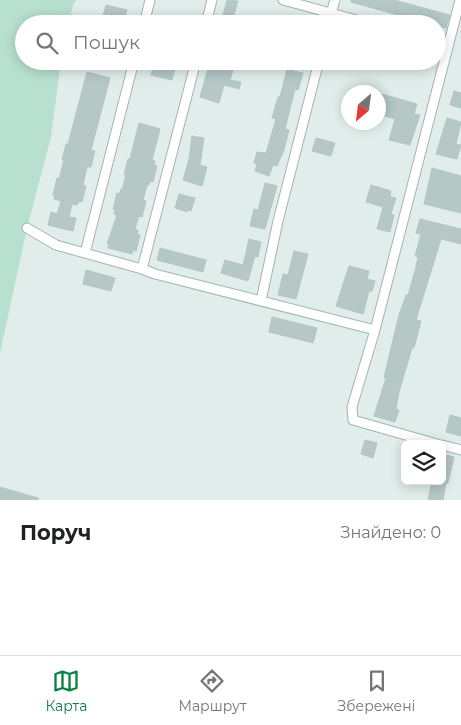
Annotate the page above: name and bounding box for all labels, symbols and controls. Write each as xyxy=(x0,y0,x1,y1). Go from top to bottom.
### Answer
search box xyxy=(15,15,446,70)
icon: search xyxy=(33,29,61,57)
text: Пошук xyxy=(73,31,140,54)
north arrow xyxy=(341,85,386,130)
map controls xyxy=(401,440,446,485)
button: layers xyxy=(401,440,446,485)
text: Поруч xyxy=(20,520,91,545)
text: Знайдено: 0 xyxy=(340,523,441,542)
tab: Карта xyxy=(46,667,87,715)
tab: Маршрут xyxy=(178,667,247,715)
tab: Збережені xyxy=(338,667,415,715)

